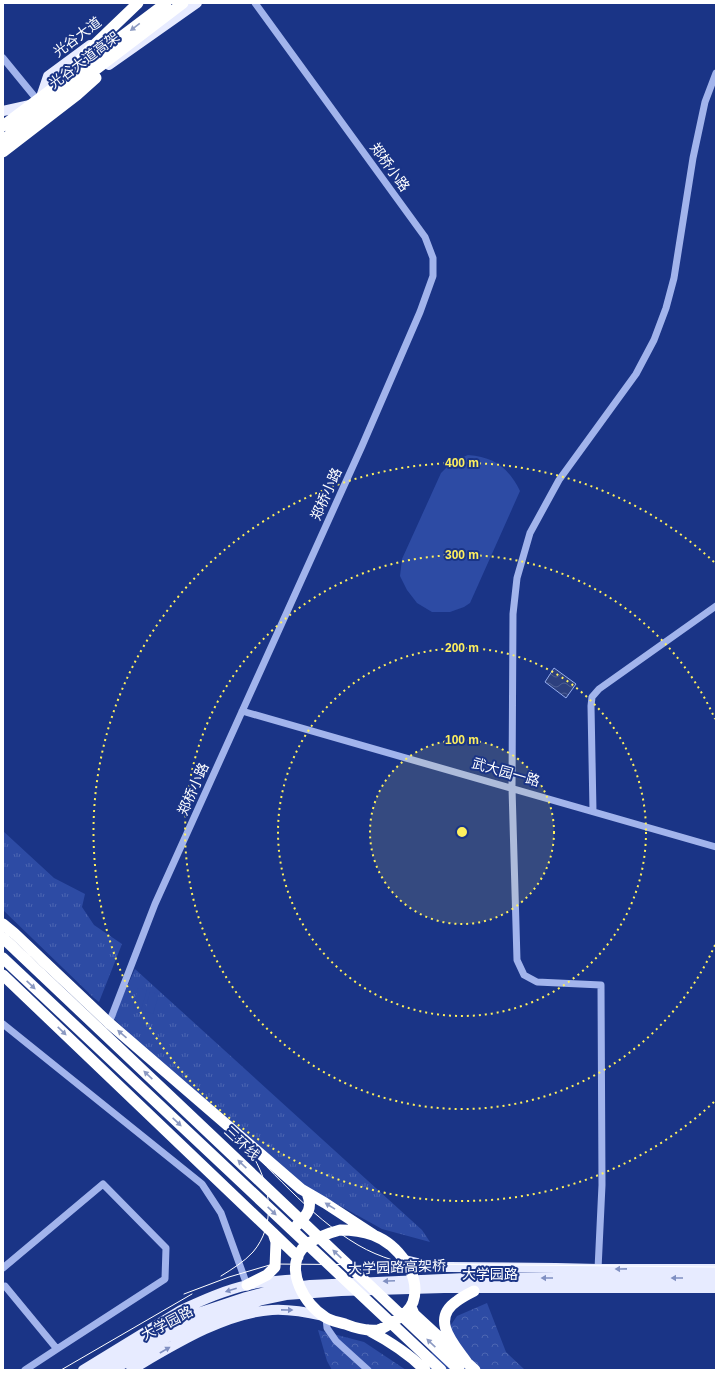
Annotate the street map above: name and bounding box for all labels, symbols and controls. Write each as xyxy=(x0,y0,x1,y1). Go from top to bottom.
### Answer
street label: 光谷大道 xyxy=(50,14,104,60)
one-way arrow xyxy=(130,22,141,31)
street label: 光谷大道高架 xyxy=(46,28,122,92)
street label: 郑桥小路 xyxy=(367,140,413,194)
text: 400 m xyxy=(445,456,479,470)
street label: 郑桥小路 xyxy=(307,465,345,523)
text: 300 m xyxy=(445,548,479,562)
text: 200 m xyxy=(445,641,479,655)
text: 100 m xyxy=(445,733,479,747)
street label: 武大园一路 xyxy=(470,755,542,789)
street label: 郑桥小路 xyxy=(174,760,212,818)
centre of rings xyxy=(455,825,469,839)
one-way arrow xyxy=(27,980,36,989)
one-way arrow xyxy=(57,1026,67,1036)
one-way arrow xyxy=(117,1030,127,1039)
one-way arrow xyxy=(143,1070,153,1080)
one-way arrow xyxy=(172,1117,182,1127)
street label: 三环线 xyxy=(221,1123,263,1163)
one-way arrow xyxy=(237,1160,247,1169)
one-way arrow xyxy=(324,1203,335,1210)
one-way arrow xyxy=(267,1206,277,1216)
one-way arrow xyxy=(332,1249,342,1259)
street label: 大学园路高架桥 xyxy=(348,1257,446,1277)
street label: 大学园路 xyxy=(462,1266,518,1282)
one-way arrow xyxy=(614,1266,627,1272)
one-way arrow xyxy=(540,1275,553,1281)
one-way arrow xyxy=(670,1275,683,1281)
one-way arrow xyxy=(383,1278,395,1285)
one-way arrow xyxy=(225,1287,237,1293)
street label: 大学园路 xyxy=(139,1303,195,1343)
one-way arrow xyxy=(281,1307,293,1314)
one-way arrow xyxy=(426,1338,436,1348)
one-way arrow xyxy=(159,1347,171,1354)

